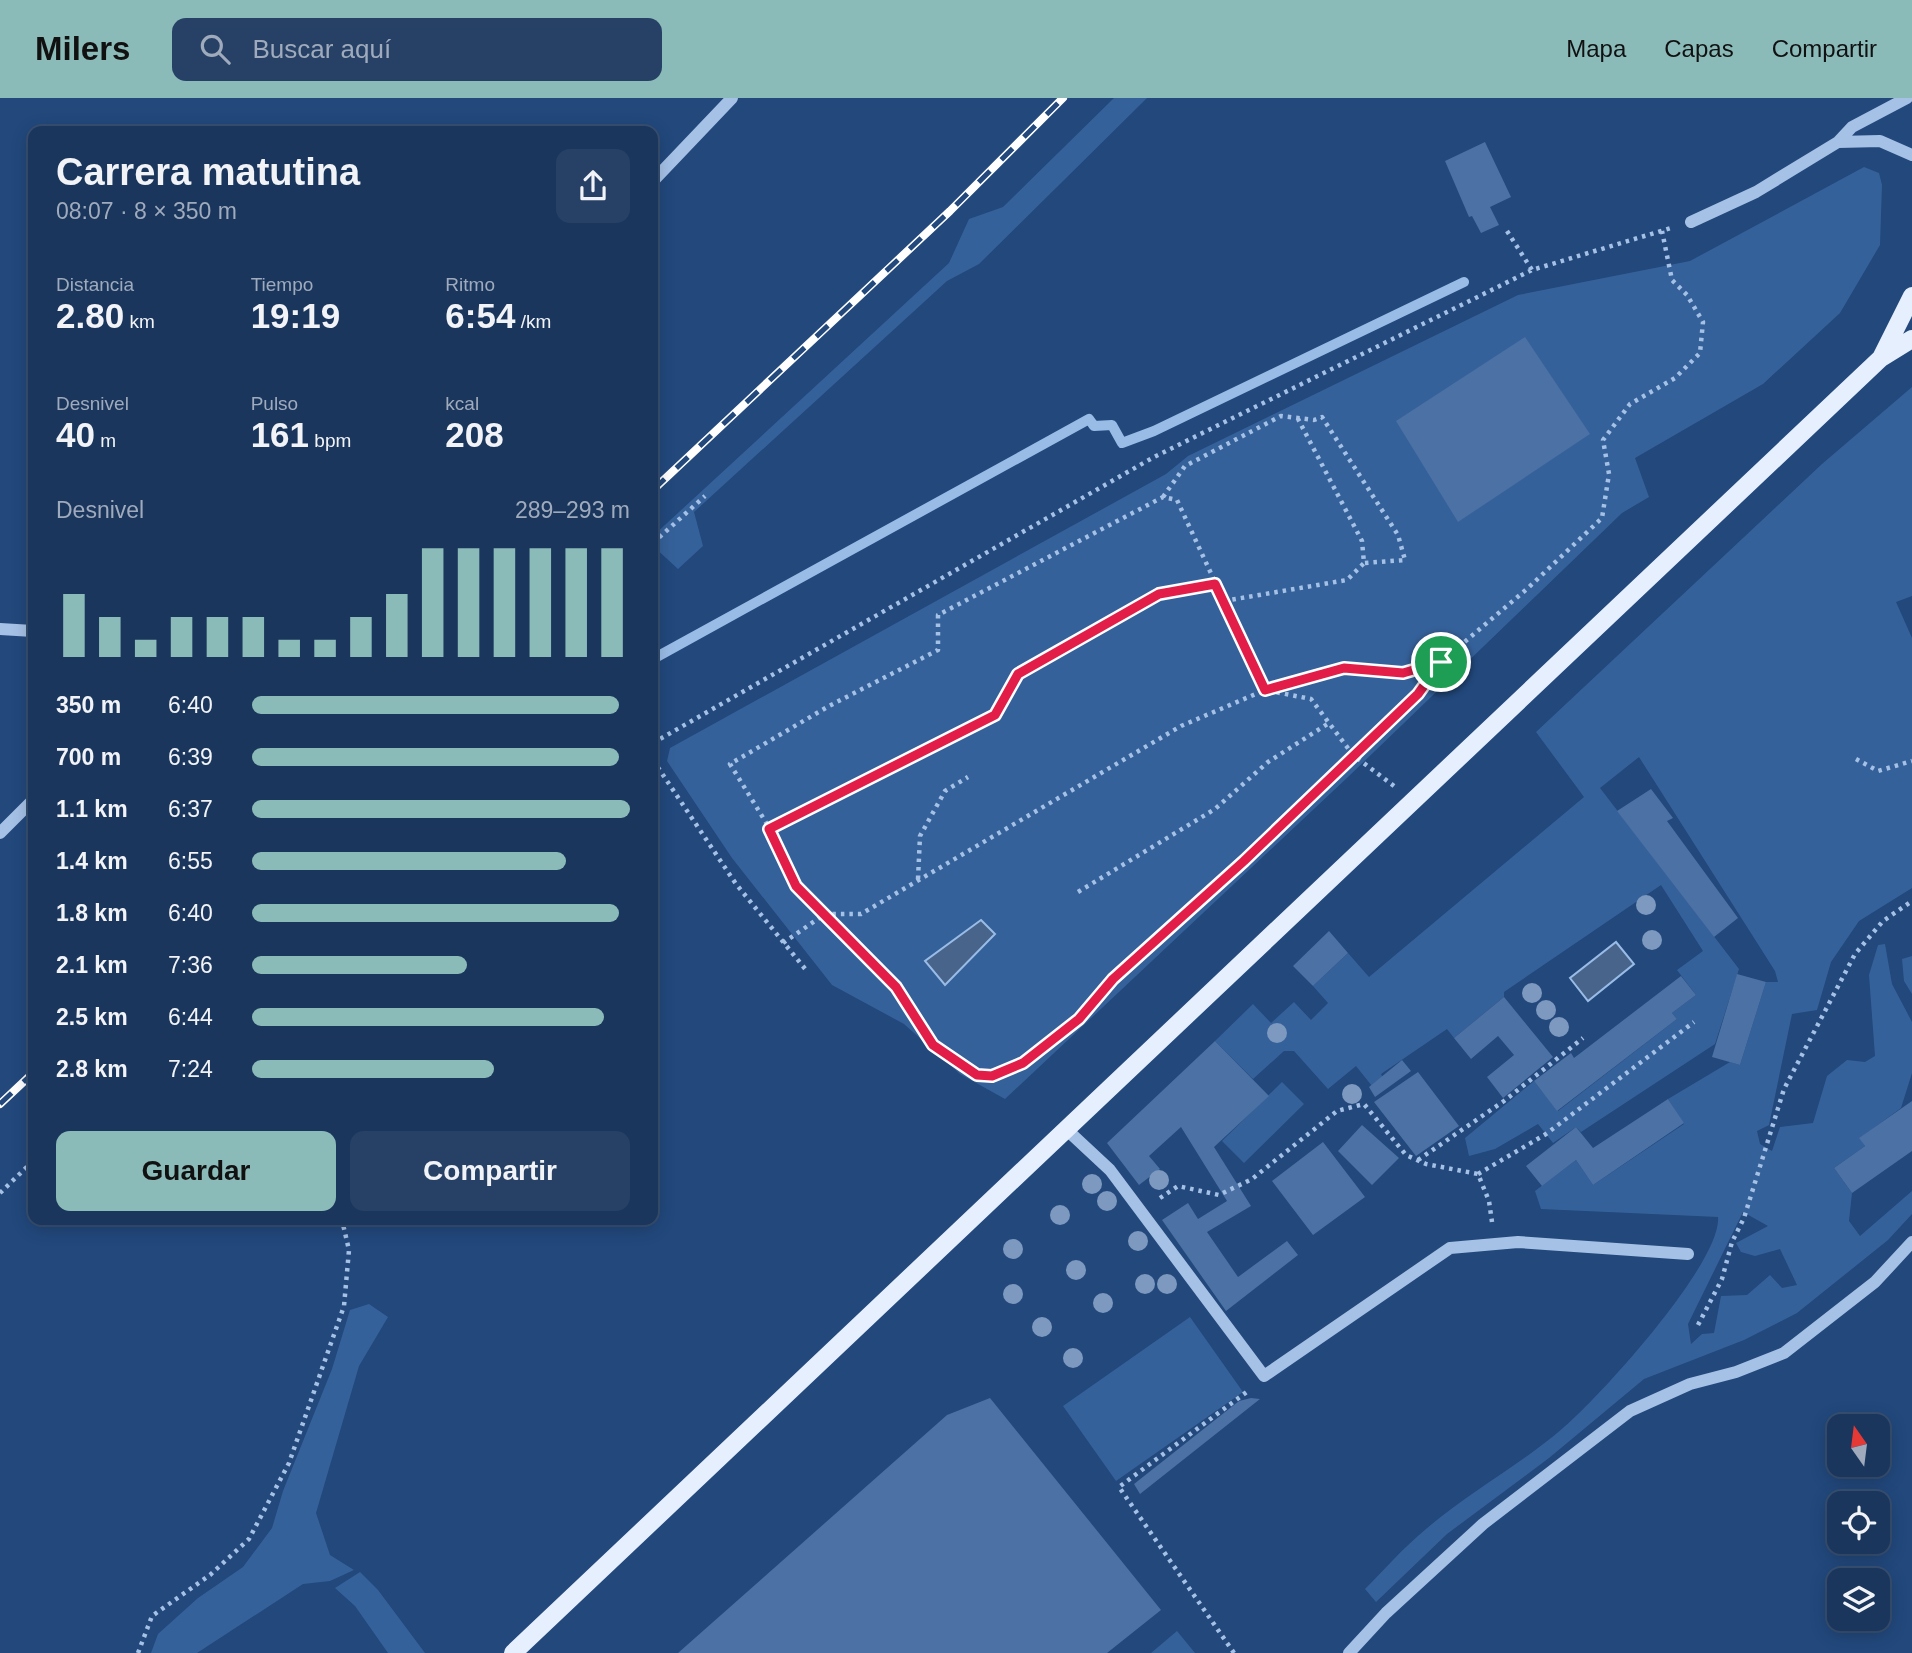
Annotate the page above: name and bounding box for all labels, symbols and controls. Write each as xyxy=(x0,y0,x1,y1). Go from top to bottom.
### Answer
search box xyxy=(172,18,662,81)
text: Milers xyxy=(35,30,130,67)
icon: search xyxy=(196,30,234,68)
text: Buscar aquí xyxy=(252,34,391,64)
text: Mapa xyxy=(1566,35,1626,62)
text: Capas xyxy=(1664,35,1734,62)
text: Compartir xyxy=(1772,35,1877,62)
button: share xyxy=(556,149,630,223)
text: Carrera matutina xyxy=(56,151,360,193)
text: 08:07 · 8 × 350 m xyxy=(56,198,237,224)
text: Distancia xyxy=(56,274,134,295)
text: Tiempo xyxy=(251,274,313,295)
text: Ritmo xyxy=(445,274,495,295)
text: 2.80 xyxy=(56,296,124,335)
text: 19:19 xyxy=(251,296,340,335)
text: 6:54 xyxy=(445,296,515,335)
text: km xyxy=(124,311,155,332)
text: /km xyxy=(515,311,551,332)
text: Desnivel xyxy=(56,393,129,414)
text: Pulso xyxy=(251,393,298,414)
text: kcal xyxy=(445,393,479,414)
text: 40 xyxy=(56,415,95,454)
text: 161 xyxy=(251,415,309,454)
text: 208 xyxy=(445,415,504,454)
text: m xyxy=(95,430,116,451)
text: bpm xyxy=(309,430,351,451)
text: Desnivel xyxy=(56,497,144,523)
text: 289–293 m xyxy=(515,497,630,523)
pin xyxy=(1411,632,1471,692)
icon: arrive xyxy=(1422,643,1460,681)
text: 350 m xyxy=(56,692,121,718)
text: 6:40 xyxy=(168,692,213,718)
text: 700 m xyxy=(56,744,121,770)
text: 6:39 xyxy=(168,744,213,770)
text: 1.1 km xyxy=(56,796,128,822)
text: 6:37 xyxy=(168,796,213,822)
text: 1.4 km xyxy=(56,848,128,874)
text: 6:55 xyxy=(168,848,213,874)
text: 1.8 km xyxy=(56,900,128,926)
text: 6:40 xyxy=(168,900,213,926)
text: 2.1 km xyxy=(56,952,128,978)
text: 7:36 xyxy=(168,952,213,978)
text: 2.5 km xyxy=(56,1004,128,1030)
text: 6:44 xyxy=(168,1004,213,1030)
text: 2.8 km xyxy=(56,1056,128,1082)
text: 7:24 xyxy=(168,1056,213,1082)
button: Guardar xyxy=(56,1131,336,1211)
button: Compartir xyxy=(350,1131,630,1211)
north arrow xyxy=(1827,1414,1890,1477)
map controls xyxy=(1827,1414,1890,1631)
button: locate xyxy=(1827,1491,1890,1554)
button: layers xyxy=(1827,1568,1890,1631)

